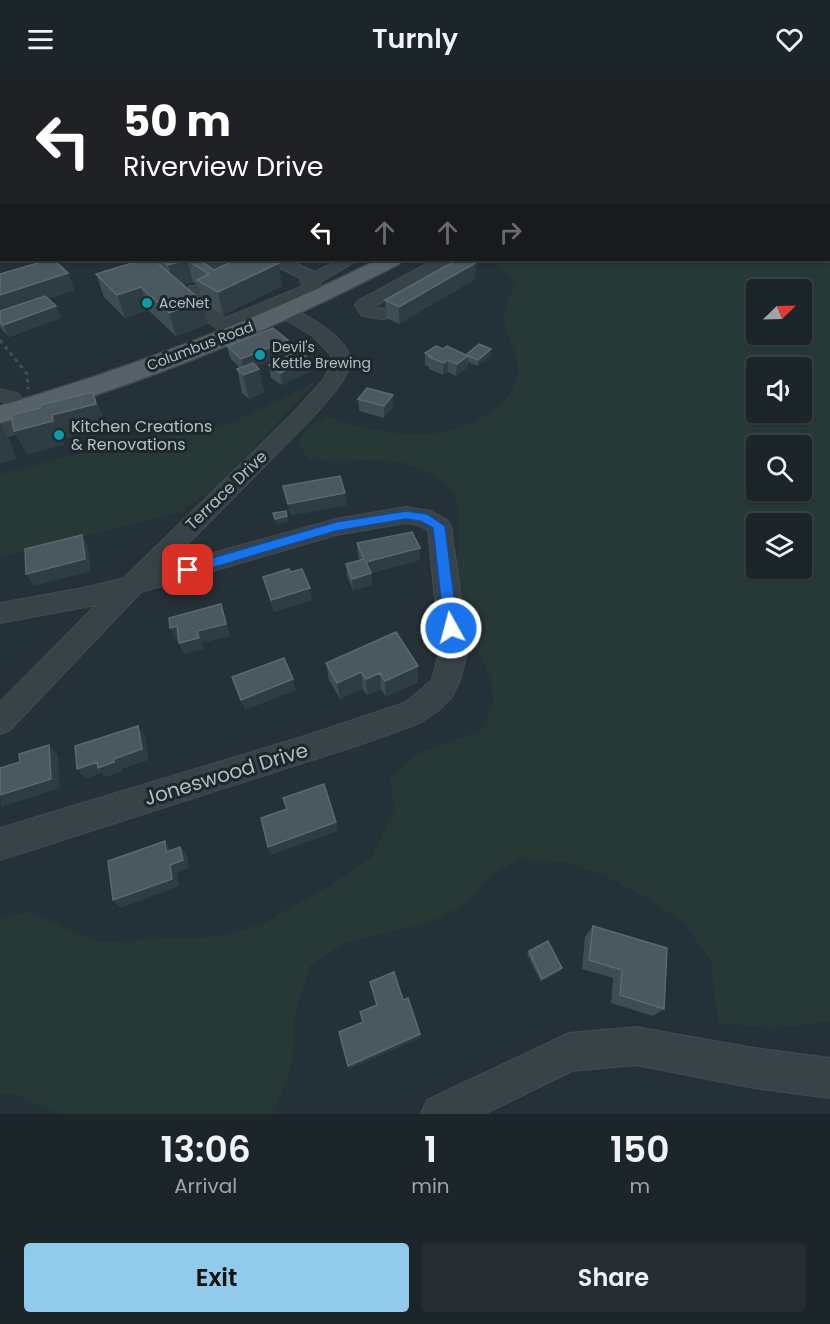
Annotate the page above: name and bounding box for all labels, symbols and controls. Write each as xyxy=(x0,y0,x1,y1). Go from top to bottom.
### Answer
text: Turnly xyxy=(372,20,458,57)
icon: menu xyxy=(24,23,57,56)
icon: heart xyxy=(773,23,806,56)
text: 50 m xyxy=(123,92,231,151)
icon: left xyxy=(24,102,102,180)
text: Riverview Drive xyxy=(123,148,324,185)
icon: left xyxy=(305,216,338,249)
icon: ahead xyxy=(368,216,401,249)
icon: ahead xyxy=(431,216,464,249)
icon: right xyxy=(494,216,527,249)
north arrow xyxy=(746,279,812,345)
map controls xyxy=(746,279,812,579)
place label: AceNet xyxy=(159,293,209,313)
marker: AceNet xyxy=(140,296,154,310)
street label: Columbus Road xyxy=(144,317,256,375)
place label: Devil's Kettle Brewing xyxy=(272,337,371,373)
marker: Devil's Kettle Brewing xyxy=(253,348,267,362)
button: sound xyxy=(746,357,812,423)
place label: Kitchen Creations & Renovations xyxy=(71,415,212,456)
marker: Kitchen Creations & Renovations xyxy=(52,428,66,442)
button: search xyxy=(746,435,812,501)
street label: Terrace Drive xyxy=(180,445,272,535)
button: layers xyxy=(746,513,812,579)
pin xyxy=(162,544,213,595)
icon: arrive xyxy=(171,553,204,586)
position arrow xyxy=(419,596,483,660)
street label: Joneswood Drive xyxy=(141,736,311,812)
text: 13:06 xyxy=(160,1124,251,1175)
text: 1 xyxy=(424,1124,437,1175)
text: 150 xyxy=(610,1124,670,1175)
text: Arrival xyxy=(174,1172,237,1200)
text: min xyxy=(411,1172,450,1200)
text: m xyxy=(630,1172,650,1200)
button: Exit xyxy=(24,1243,409,1312)
button: Share xyxy=(421,1243,806,1312)

